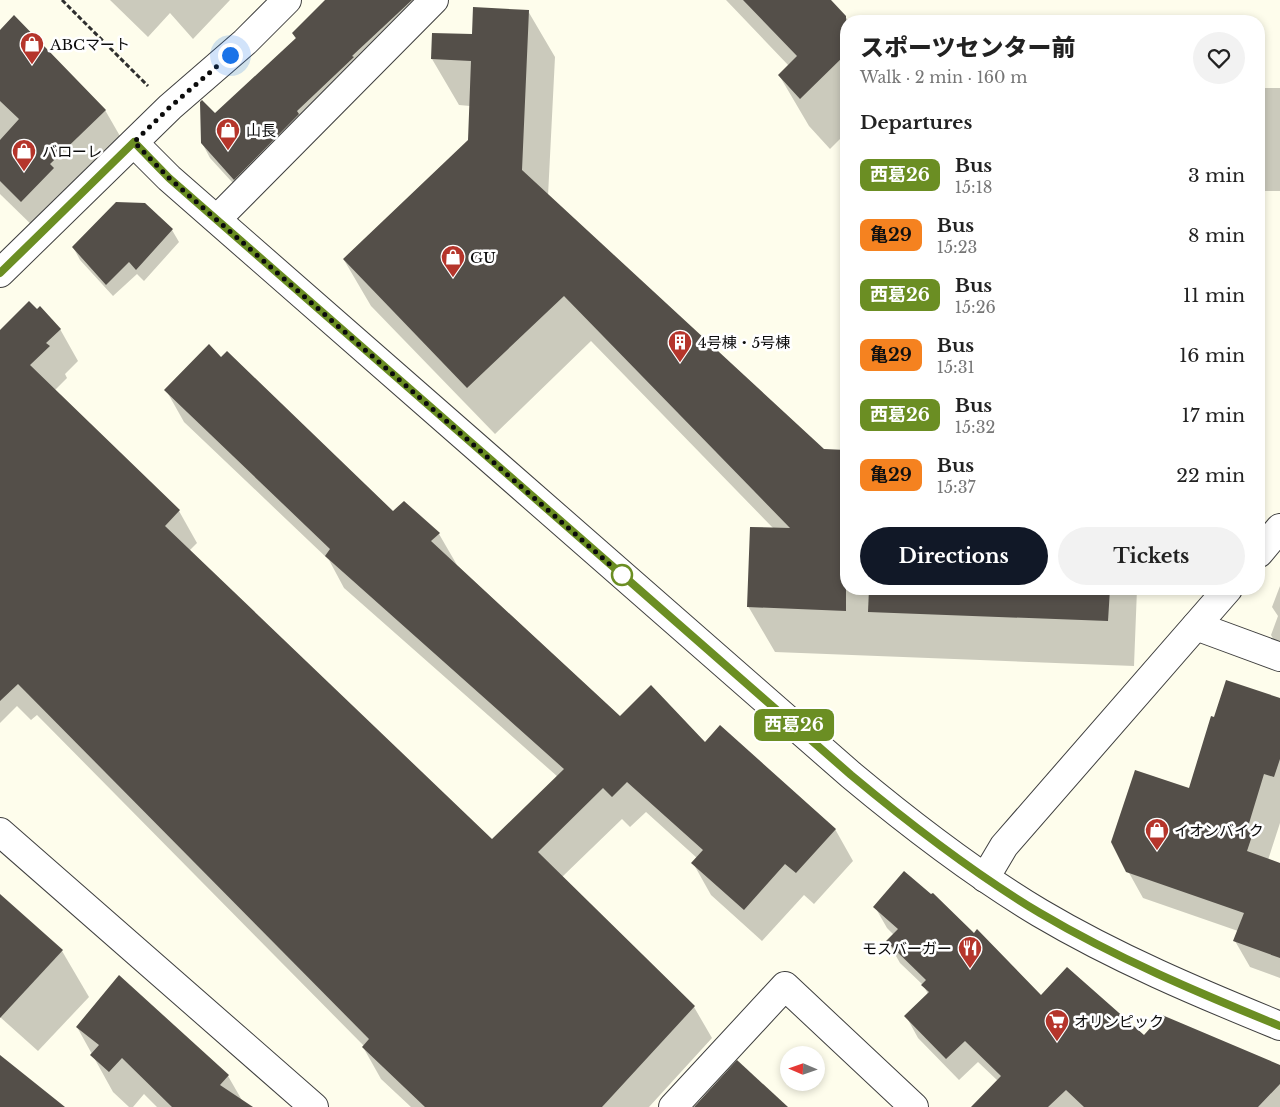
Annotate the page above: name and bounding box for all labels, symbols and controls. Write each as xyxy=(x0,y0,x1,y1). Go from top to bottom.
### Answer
shop icon: ABCマート xyxy=(19,31,45,65)
button: heart xyxy=(1193,32,1245,84)
text: スポーツセンター前 xyxy=(860,33,1076,62)
place label: ABCマート xyxy=(49,35,130,54)
your location xyxy=(218,43,243,68)
text: Walk · 2 min · 160 m xyxy=(860,67,1027,87)
text: Departures xyxy=(860,111,972,134)
shop icon: 山長 xyxy=(215,117,241,151)
place label: 山長 xyxy=(246,121,276,140)
shop icon: バローレ xyxy=(11,138,37,172)
place label: バローレ xyxy=(42,142,102,161)
text: Bus xyxy=(955,154,992,177)
text: 西葛26 xyxy=(870,164,930,186)
text: 3 min xyxy=(1188,164,1245,187)
text: 15:18 xyxy=(955,177,992,197)
text: Bus xyxy=(937,214,974,237)
text: 亀29 xyxy=(870,224,912,246)
text: 8 min xyxy=(1188,224,1245,247)
text: 15:23 xyxy=(937,237,977,257)
shop icon: GU xyxy=(440,244,466,278)
place label: GU xyxy=(470,248,496,267)
text: Bus xyxy=(955,274,992,297)
text: 西葛26 xyxy=(870,284,930,306)
text: 11 min xyxy=(1183,284,1245,307)
text: 15:26 xyxy=(955,297,996,317)
building icon: 4号棟・5号棟 xyxy=(667,329,693,363)
place label: 4号棟・5号棟 xyxy=(698,333,790,352)
text: Bus xyxy=(937,334,974,357)
text: 亀29 xyxy=(870,344,912,366)
text: 16 min xyxy=(1179,344,1245,367)
text: 15:31 xyxy=(937,357,975,377)
text: Bus xyxy=(955,394,992,417)
text: 西葛26 xyxy=(870,404,930,426)
text: 17 min xyxy=(1182,404,1245,427)
text: 15:32 xyxy=(955,417,995,437)
text: Bus xyxy=(937,454,974,477)
text: 亀29 xyxy=(870,464,912,486)
text: 22 min xyxy=(1176,464,1245,487)
text: 15:37 xyxy=(937,477,976,497)
button: Directions xyxy=(860,527,1048,585)
button: Tickets xyxy=(1058,527,1245,585)
unlabelled marker xyxy=(611,564,633,586)
line badge: 西葛26 xyxy=(759,709,829,741)
text: 西葛26 xyxy=(764,714,824,736)
shop icon: イオンバイク xyxy=(1144,817,1170,851)
place label: イオンバイク xyxy=(1174,821,1264,840)
restaurant icon: モスバーガー xyxy=(957,935,983,969)
place label: モスバーガー xyxy=(862,939,952,958)
supermarket icon: オリンピック xyxy=(1044,1008,1070,1042)
place label: オリンピック xyxy=(1074,1012,1164,1031)
north arrow xyxy=(780,1046,825,1091)
map controls xyxy=(780,1046,825,1091)

